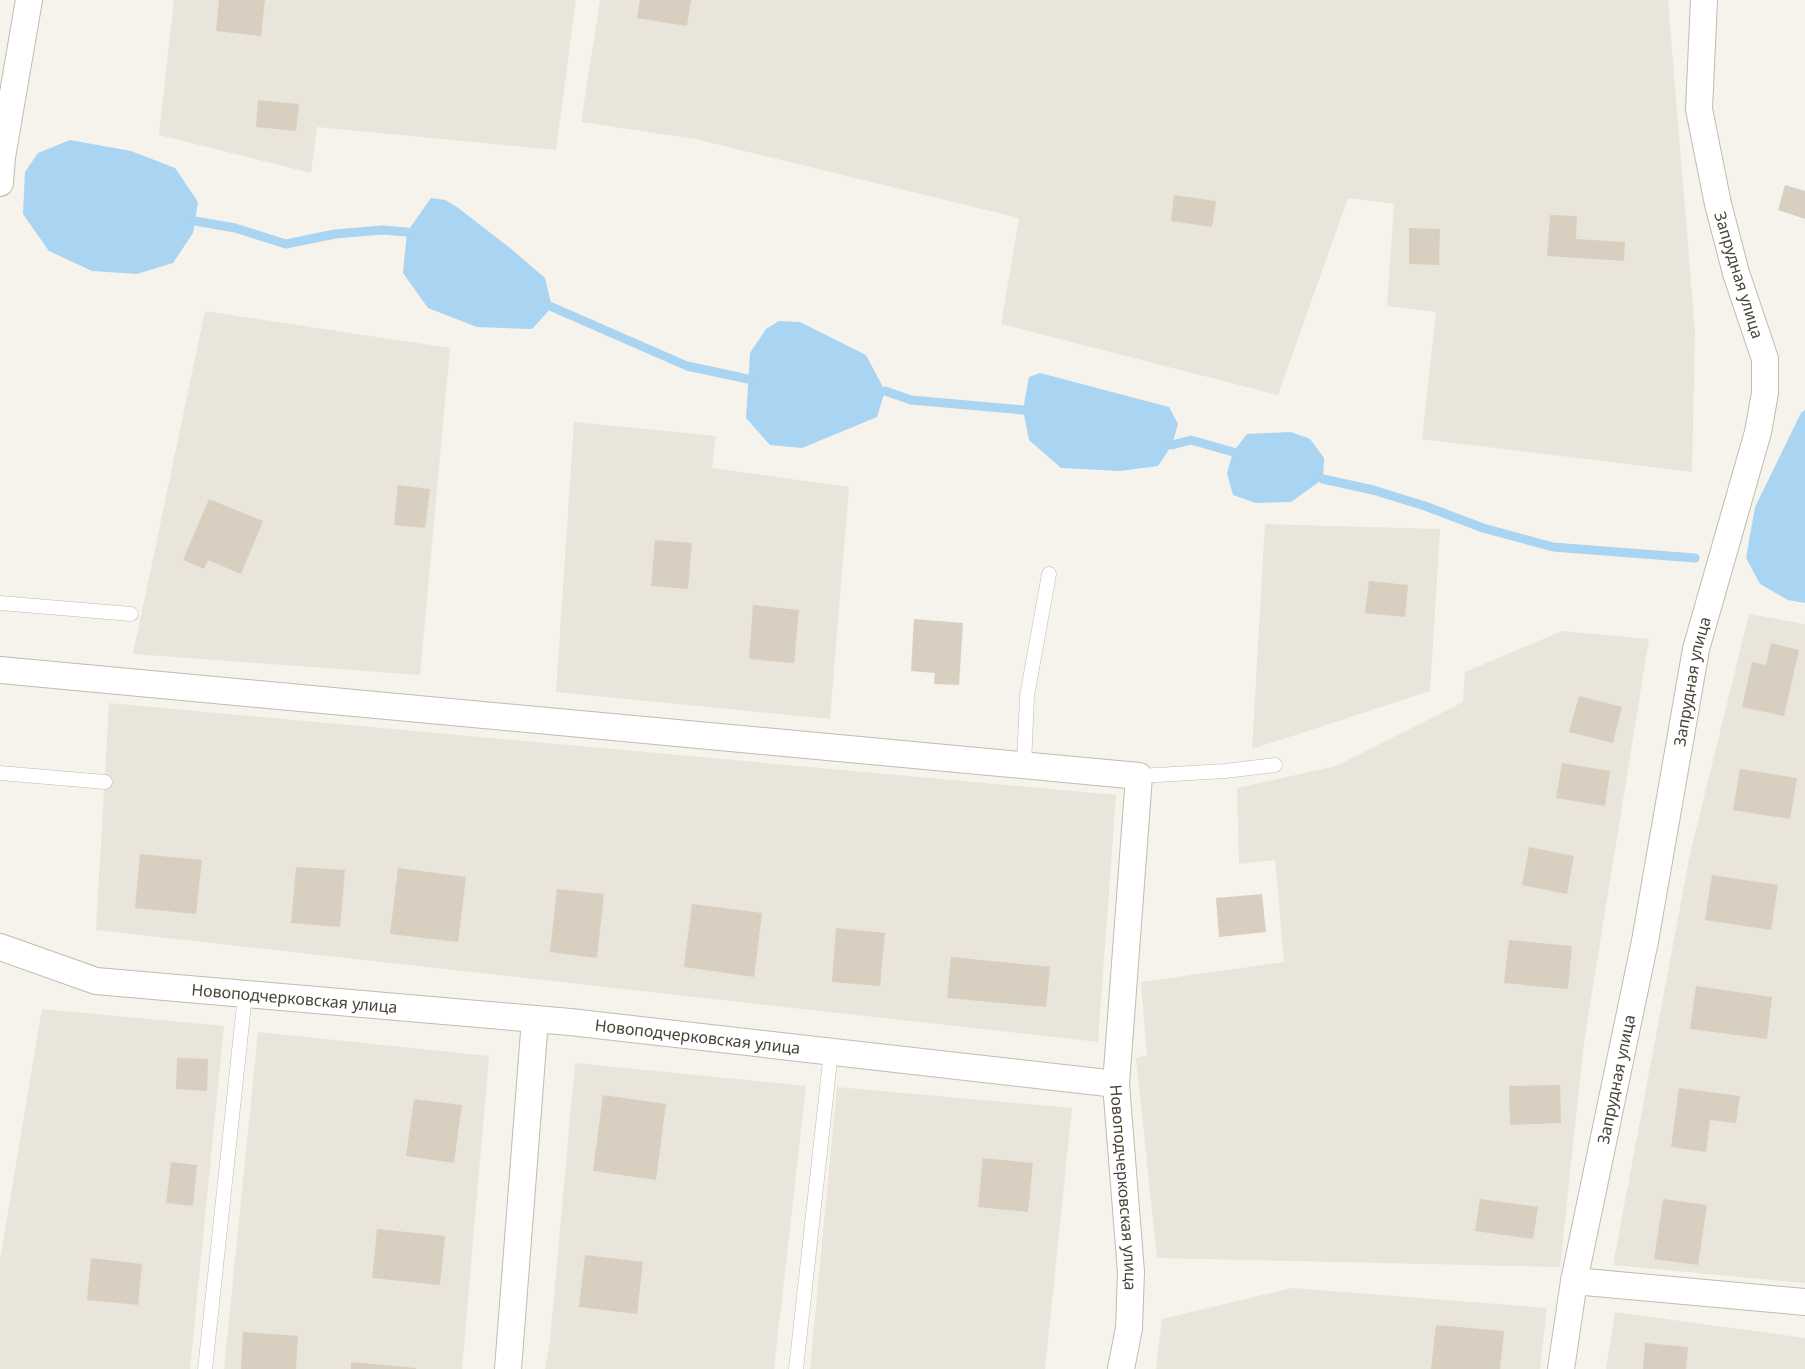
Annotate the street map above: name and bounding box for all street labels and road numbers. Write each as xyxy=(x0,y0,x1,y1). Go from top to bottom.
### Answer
street label: Запрудная улица xyxy=(1709,209,1769,341)
street label: Запрудная улица xyxy=(1668,614,1716,748)
street label: Новоподчерковская улица xyxy=(190,978,398,1018)
street label: Запрудная улица xyxy=(1592,1013,1640,1146)
street label: Новоподчерковская улица xyxy=(594,1014,802,1059)
street label: Новоподчерковская улица xyxy=(1105,1084,1142,1291)

